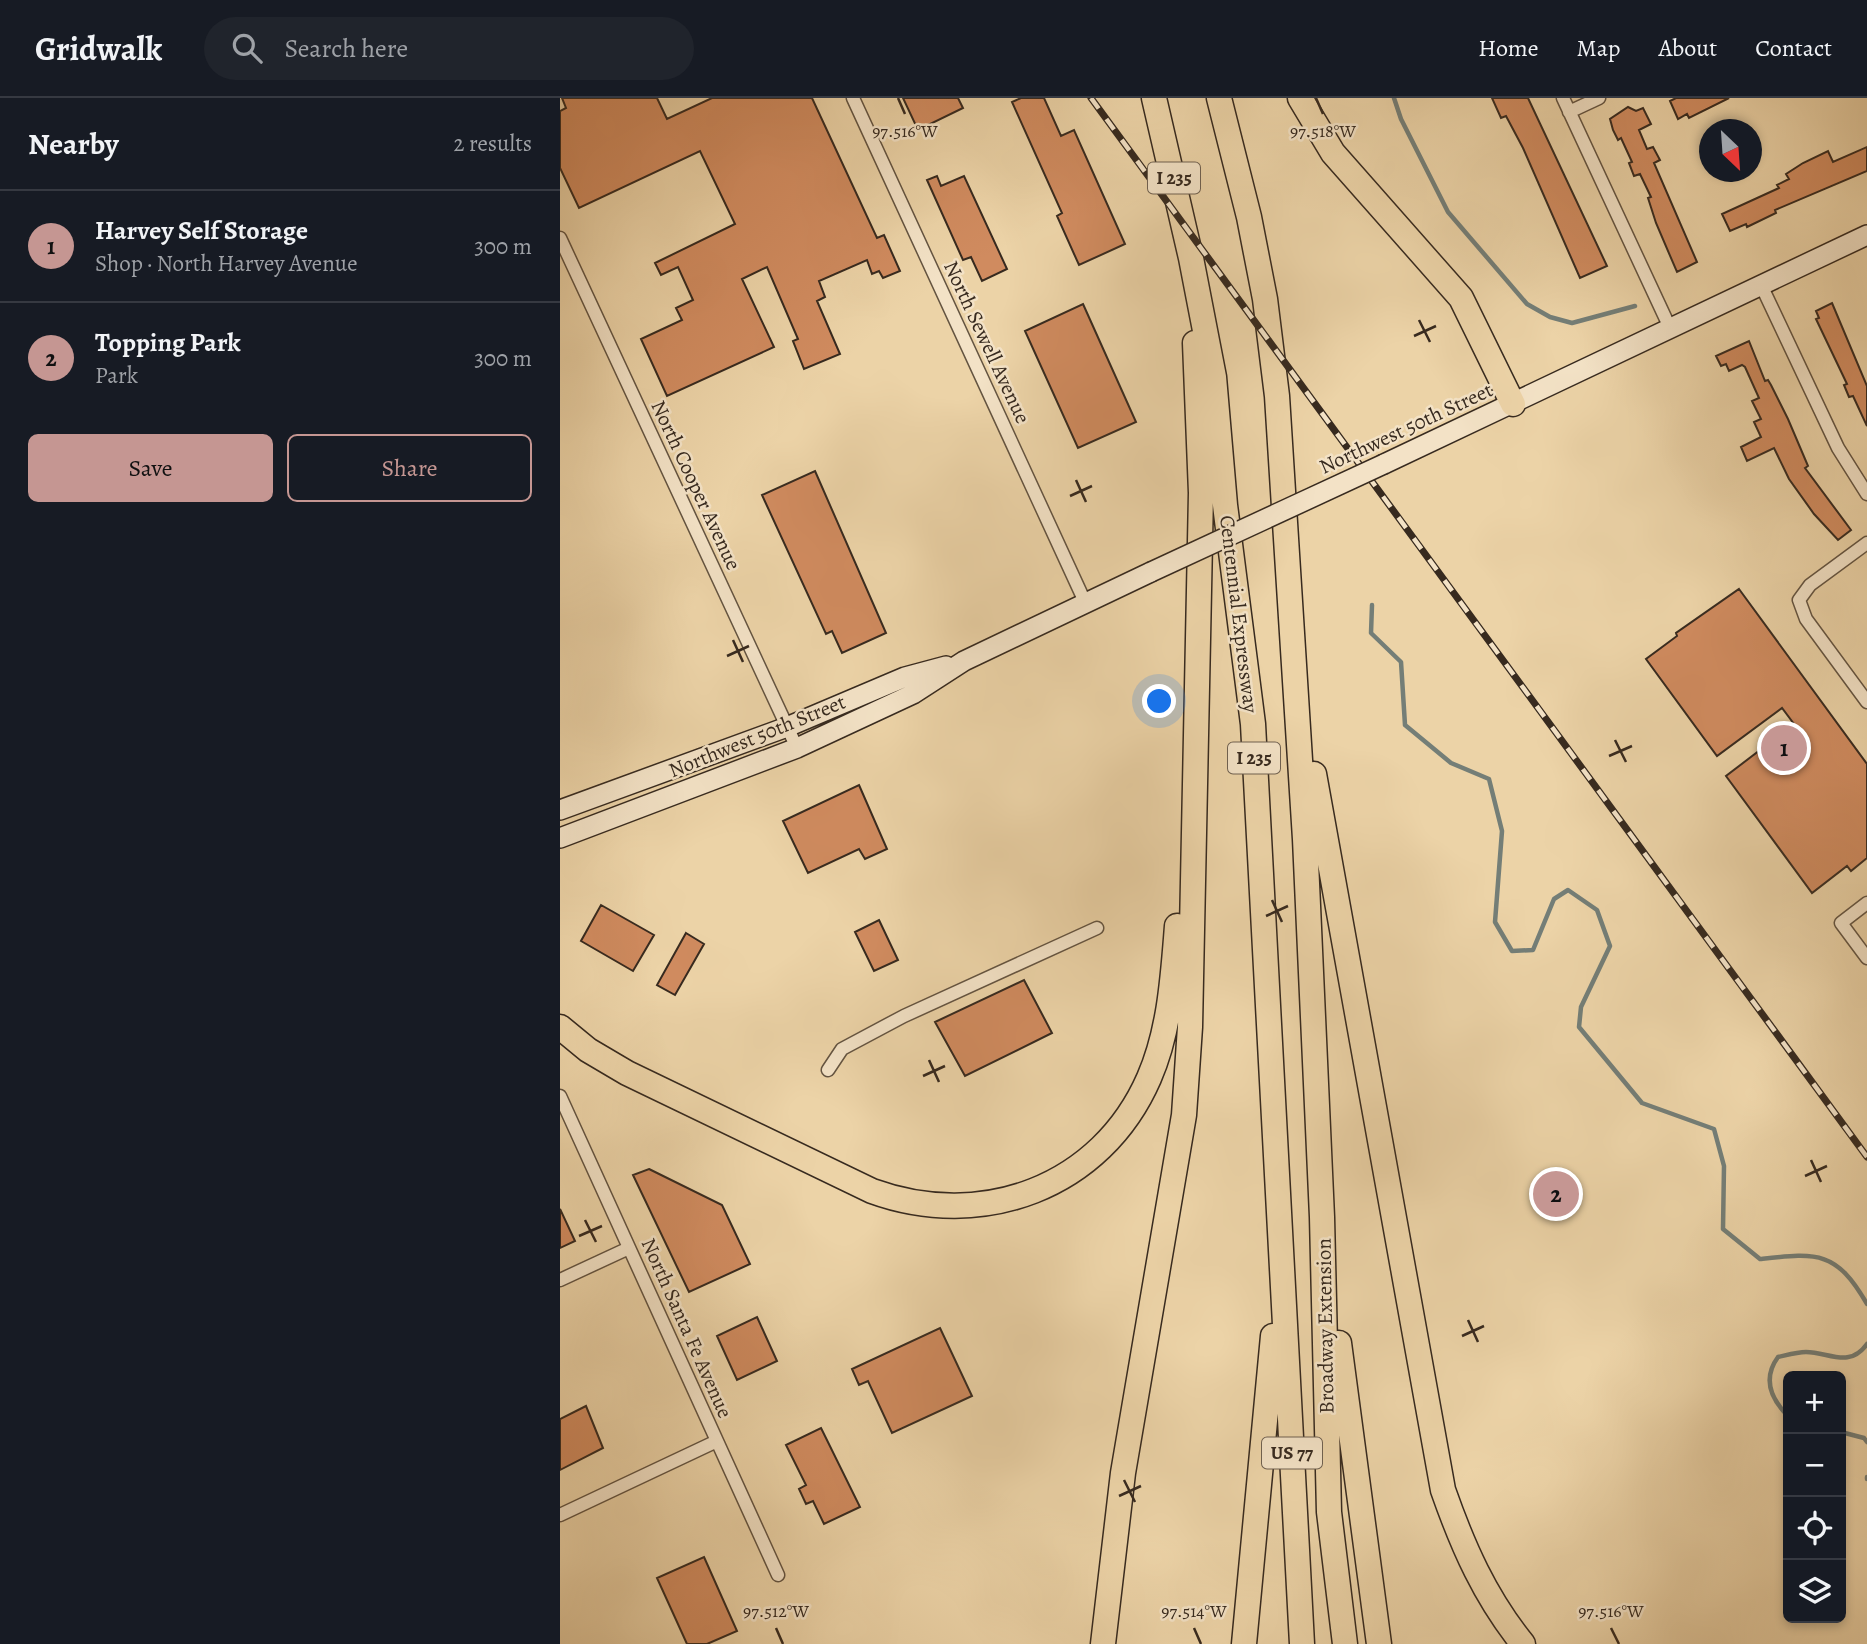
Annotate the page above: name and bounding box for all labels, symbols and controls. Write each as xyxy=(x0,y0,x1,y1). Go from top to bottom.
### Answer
search box xyxy=(204,17,694,80)
text: Gridwalk xyxy=(35,26,162,71)
icon: search xyxy=(228,29,266,67)
text: Search here xyxy=(284,31,408,66)
text: Home xyxy=(1478,32,1539,64)
text: Map xyxy=(1577,32,1621,64)
text: About xyxy=(1659,32,1717,64)
text: Contact xyxy=(1755,32,1832,64)
text: 97.516°W xyxy=(872,119,938,143)
text: 97.518°W xyxy=(1290,119,1356,143)
north arrow xyxy=(1699,119,1762,182)
text: Nearby xyxy=(28,124,119,164)
text: 2 results xyxy=(454,128,532,159)
road number: I 235 xyxy=(1148,162,1200,194)
text: Harvey Self Storage xyxy=(95,213,308,248)
text: 1 xyxy=(47,231,55,262)
text: 300 m xyxy=(474,231,532,262)
text: Shop · North Harvey Avenue xyxy=(95,248,358,279)
street label: North Sewell Avenue xyxy=(937,256,1037,428)
text: Topping Park xyxy=(95,325,241,360)
text: 2 xyxy=(45,343,57,374)
text: 300 m xyxy=(474,343,532,374)
text: Park xyxy=(95,360,138,391)
street label: Northwest 50th Street xyxy=(1315,375,1497,481)
street label: North Cooper Avenue xyxy=(644,396,748,574)
button: Save xyxy=(28,434,273,502)
button: Share xyxy=(287,434,532,502)
street label: Centennial Expressway xyxy=(1213,514,1265,715)
your location xyxy=(1142,684,1176,718)
street label: Northwest 50th Street xyxy=(664,688,850,784)
pin: 1 xyxy=(1761,722,1807,774)
road number: I 235 xyxy=(1228,743,1280,774)
pin: 2 xyxy=(1533,1168,1579,1220)
street label: North Santa Fe Avenue xyxy=(635,1234,739,1422)
street label: Broadway Extension xyxy=(1309,1238,1341,1414)
map controls xyxy=(1783,1371,1846,1623)
button: + xyxy=(1783,1371,1846,1434)
button: − xyxy=(1783,1434,1846,1497)
road number: US 77 xyxy=(1262,1438,1322,1469)
button: locate xyxy=(1783,1497,1846,1560)
button: layers xyxy=(1783,1560,1846,1623)
text: 97.512°W xyxy=(743,1599,809,1623)
text: 97.514°W xyxy=(1161,1599,1227,1623)
text: 97.516°W xyxy=(1578,1599,1644,1623)

